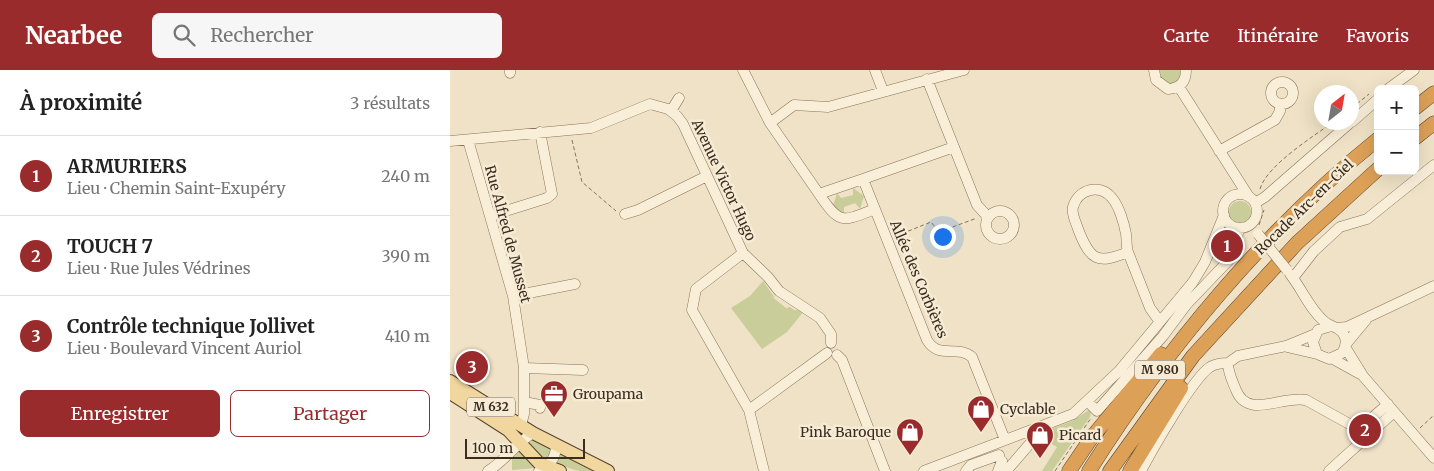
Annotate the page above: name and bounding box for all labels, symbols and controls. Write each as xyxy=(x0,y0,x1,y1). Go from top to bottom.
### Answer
search box xyxy=(152,13,502,58)
text: Nearbee xyxy=(25,20,122,51)
icon: search xyxy=(170,21,198,49)
text: Rechercher xyxy=(210,23,314,47)
text: Carte xyxy=(1163,24,1209,47)
text: Itinéraire xyxy=(1237,24,1318,47)
text: Favoris xyxy=(1346,24,1409,47)
north arrow xyxy=(1314,85,1359,130)
map controls xyxy=(1374,85,1419,175)
button: + xyxy=(1374,85,1419,130)
text: À proximité xyxy=(20,89,142,116)
text: 3 résultats xyxy=(350,93,430,113)
street label: Avenue Victor Hugo xyxy=(688,115,760,244)
button: − xyxy=(1374,130,1419,175)
text: ARMURIERS xyxy=(67,154,187,178)
street label: Rocade Arc-en-Ciel xyxy=(1251,155,1358,259)
street label: Rue Alfred de Musset xyxy=(481,163,535,305)
text: 1 xyxy=(32,166,40,186)
text: 240 m xyxy=(381,166,430,186)
text: Lieu · Chemin Saint-Exupéry xyxy=(67,178,286,198)
street label: Allée des Corbières xyxy=(886,216,952,341)
your location xyxy=(930,224,956,250)
pin: 1 xyxy=(1211,227,1243,265)
text: TOUCH 7 xyxy=(67,234,153,258)
text: 2 xyxy=(31,246,41,266)
text: 390 m xyxy=(382,246,430,266)
text: Lieu · Rue Jules Védrines xyxy=(67,258,251,278)
text: Contrôle technique Jollivet xyxy=(67,314,315,338)
text: 3 xyxy=(31,326,41,346)
text: 410 m xyxy=(385,326,430,346)
text: Lieu · Boulevard Vincent Auriol xyxy=(67,338,302,358)
pin: 3 xyxy=(456,348,488,386)
road number: M 980 xyxy=(1135,360,1185,380)
office icon: Groupama xyxy=(539,379,569,418)
place label: Groupama xyxy=(573,385,644,403)
button: Enregistrer xyxy=(20,390,220,437)
button: Partager xyxy=(230,390,430,437)
shop icon: Cyclable xyxy=(966,394,996,433)
road number: M 632 xyxy=(467,398,515,417)
place label: Cyclable xyxy=(1000,400,1056,418)
pin: 2 xyxy=(1349,411,1381,449)
shop icon: Pink Baroque xyxy=(895,417,925,456)
shop icon: Picard xyxy=(1025,420,1055,459)
place label: Pink Baroque xyxy=(800,423,891,441)
place label: Picard xyxy=(1059,426,1102,444)
scale bar xyxy=(465,436,585,459)
text: 100 m xyxy=(472,439,513,457)

